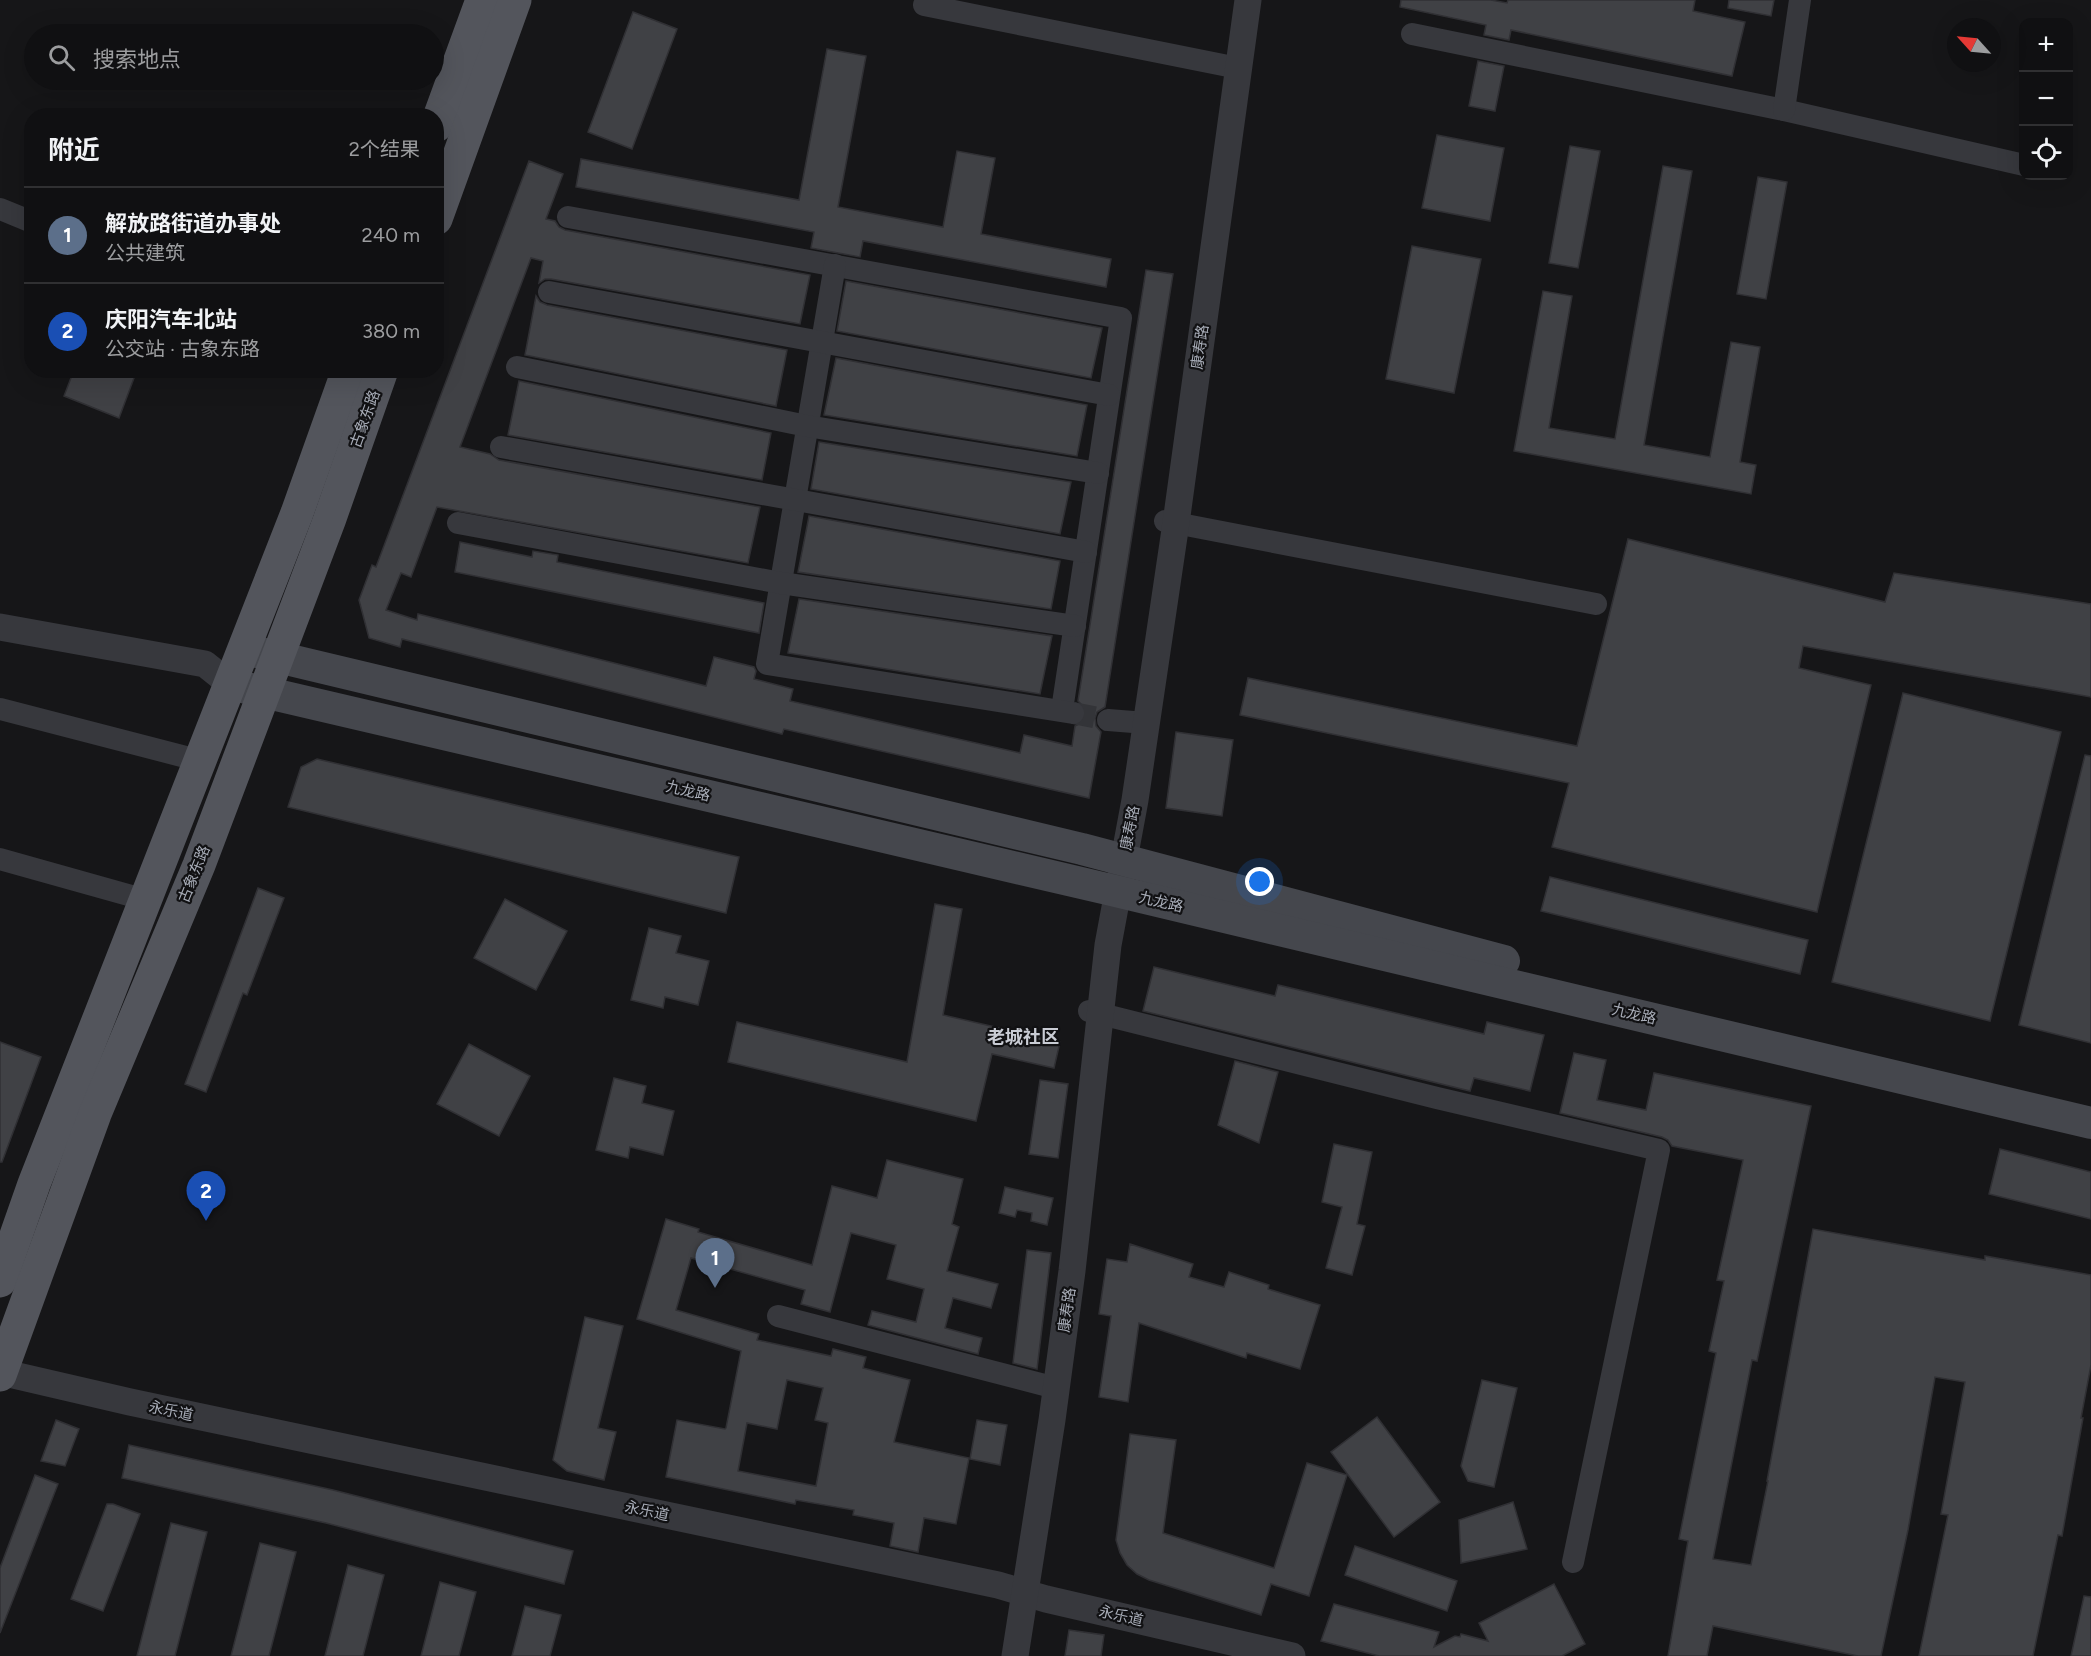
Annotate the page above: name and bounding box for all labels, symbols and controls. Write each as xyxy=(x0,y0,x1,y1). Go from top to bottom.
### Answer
north arrow xyxy=(1947,18,2001,72)
map controls xyxy=(2019,18,2073,180)
button: + xyxy=(2019,18,2073,72)
search box xyxy=(24,24,444,90)
icon: search xyxy=(45,41,78,74)
text: 搜索地点 xyxy=(93,46,181,73)
button: − xyxy=(2019,72,2073,126)
button: locate xyxy=(2019,126,2073,180)
text: 附近 xyxy=(48,134,100,166)
text: 2个结果 xyxy=(349,137,420,161)
text: 解放路街道办事处 xyxy=(105,210,281,237)
text: 1 xyxy=(63,223,72,247)
text: 240 m xyxy=(362,223,420,247)
text: 公共建筑 xyxy=(105,241,185,265)
text: 庆阳汽车北站 xyxy=(105,306,237,333)
text: 2 xyxy=(62,319,73,343)
text: 380 m xyxy=(362,319,420,343)
street label: 康寿路 xyxy=(1188,323,1212,371)
text: 公交站 · 古象东路 xyxy=(105,337,260,361)
street label: 古象东路 xyxy=(346,388,384,450)
street label: 九龙路 xyxy=(664,777,712,805)
street label: 康寿路 xyxy=(1117,804,1143,852)
street label: 古象东路 xyxy=(174,843,214,905)
your location xyxy=(1245,867,1274,896)
street label: 九龙路 xyxy=(1137,888,1185,916)
street label: 九龙路 xyxy=(1610,1000,1658,1028)
district label: 老城社区 xyxy=(987,1026,1059,1048)
pin: 2 xyxy=(186,1172,226,1221)
pin: 1 xyxy=(696,1238,734,1288)
street label: 康寿路 xyxy=(1055,1286,1079,1334)
street label: 永乐道 xyxy=(147,1398,195,1424)
street label: 永乐道 xyxy=(623,1498,671,1524)
street label: 永乐道 xyxy=(1097,1602,1145,1630)

